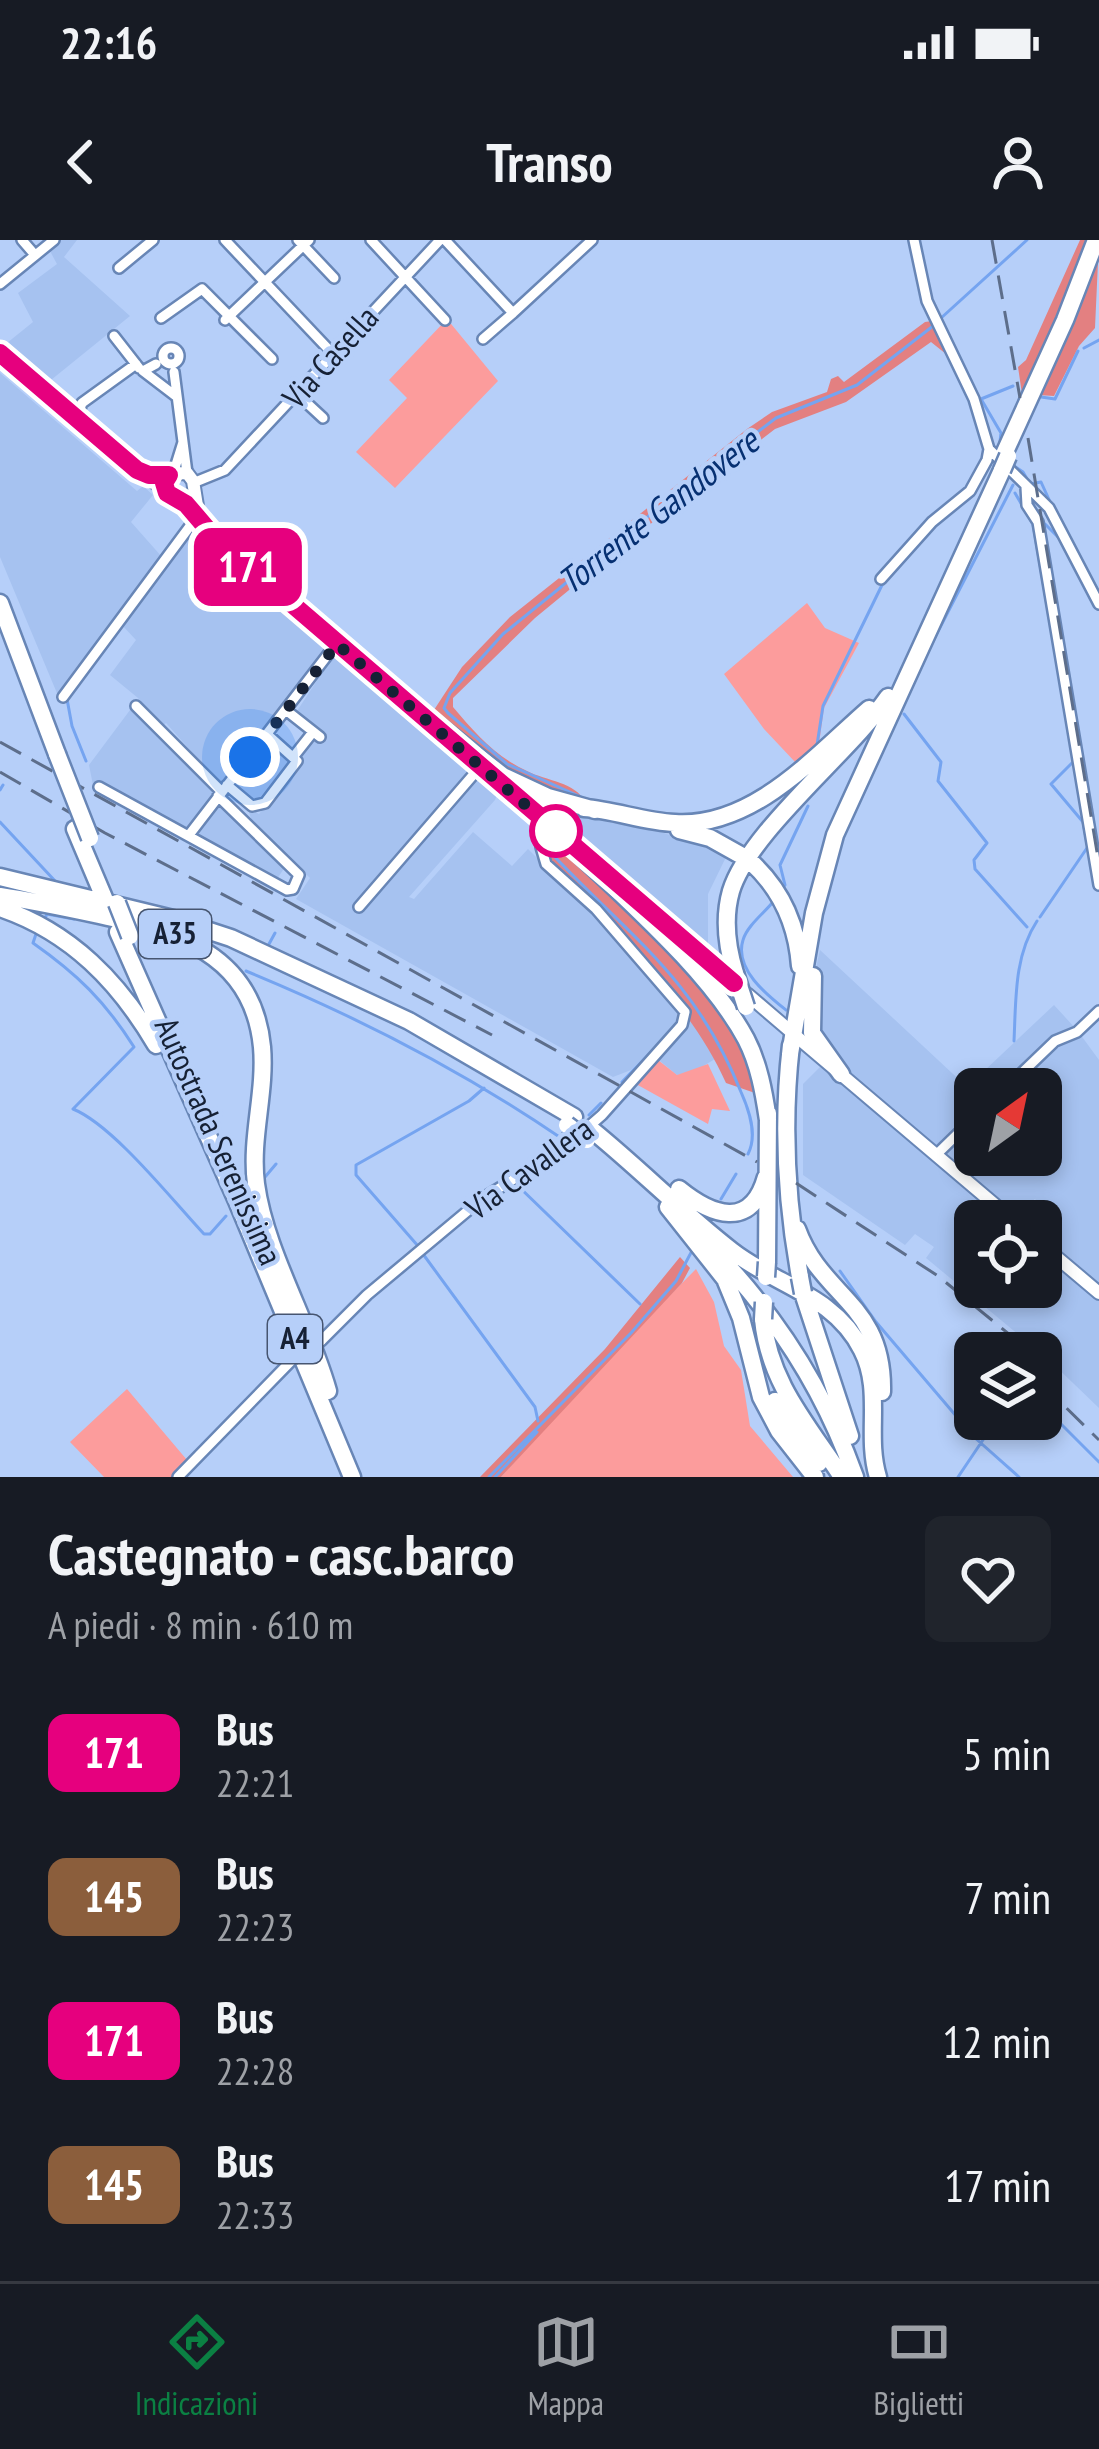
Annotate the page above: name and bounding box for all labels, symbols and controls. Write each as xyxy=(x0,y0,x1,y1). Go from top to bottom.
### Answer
text: 22:16 xyxy=(60,13,157,71)
text: Transo xyxy=(486,127,613,197)
icon: back xyxy=(48,129,114,195)
icon: person xyxy=(985,129,1051,195)
street label: Via Casella xyxy=(272,296,387,418)
water label: Torrente Gandovere xyxy=(548,416,769,604)
line badge: 171 xyxy=(179,528,317,606)
text: 171 xyxy=(218,539,278,594)
your location xyxy=(220,727,280,787)
unlabelled marker xyxy=(531,806,581,856)
road number: A35 xyxy=(139,910,211,958)
street label: Autostrada Serenissima xyxy=(146,1010,293,1271)
north arrow xyxy=(954,1068,1062,1176)
map controls xyxy=(954,1068,1062,1440)
street label: Via Cavallera xyxy=(455,1107,601,1229)
button: locate xyxy=(954,1200,1062,1308)
road number: A4 xyxy=(268,1315,322,1363)
button: layers xyxy=(954,1332,1062,1440)
button: heart xyxy=(925,1516,1051,1642)
text: Castegnato - casc.barco xyxy=(48,1517,514,1591)
text: A piedi · 8 min · 610 m xyxy=(48,1599,353,1650)
text: Bus xyxy=(216,1699,274,1757)
text: 5 min xyxy=(962,1724,1051,1782)
text: 171 xyxy=(84,1725,144,1780)
text: 22:21 xyxy=(216,1757,294,1808)
text: Bus xyxy=(216,1843,274,1901)
text: 7 min xyxy=(964,1868,1051,1926)
text: 145 xyxy=(84,1869,144,1924)
text: 22:23 xyxy=(216,1901,294,1952)
text: Bus xyxy=(216,1987,274,2045)
text: 12 min xyxy=(942,2012,1051,2070)
text: 171 xyxy=(84,2013,144,2068)
text: 22:28 xyxy=(216,2045,294,2096)
text: Bus xyxy=(216,2131,274,2189)
text: 17 min xyxy=(944,2156,1051,2214)
text: 145 xyxy=(84,2157,144,2212)
text: 22:33 xyxy=(216,2189,294,2240)
tab: Indicazioni xyxy=(135,2309,258,2424)
tab: Mappa xyxy=(528,2309,604,2424)
tab: Biglietti xyxy=(873,2309,964,2424)

